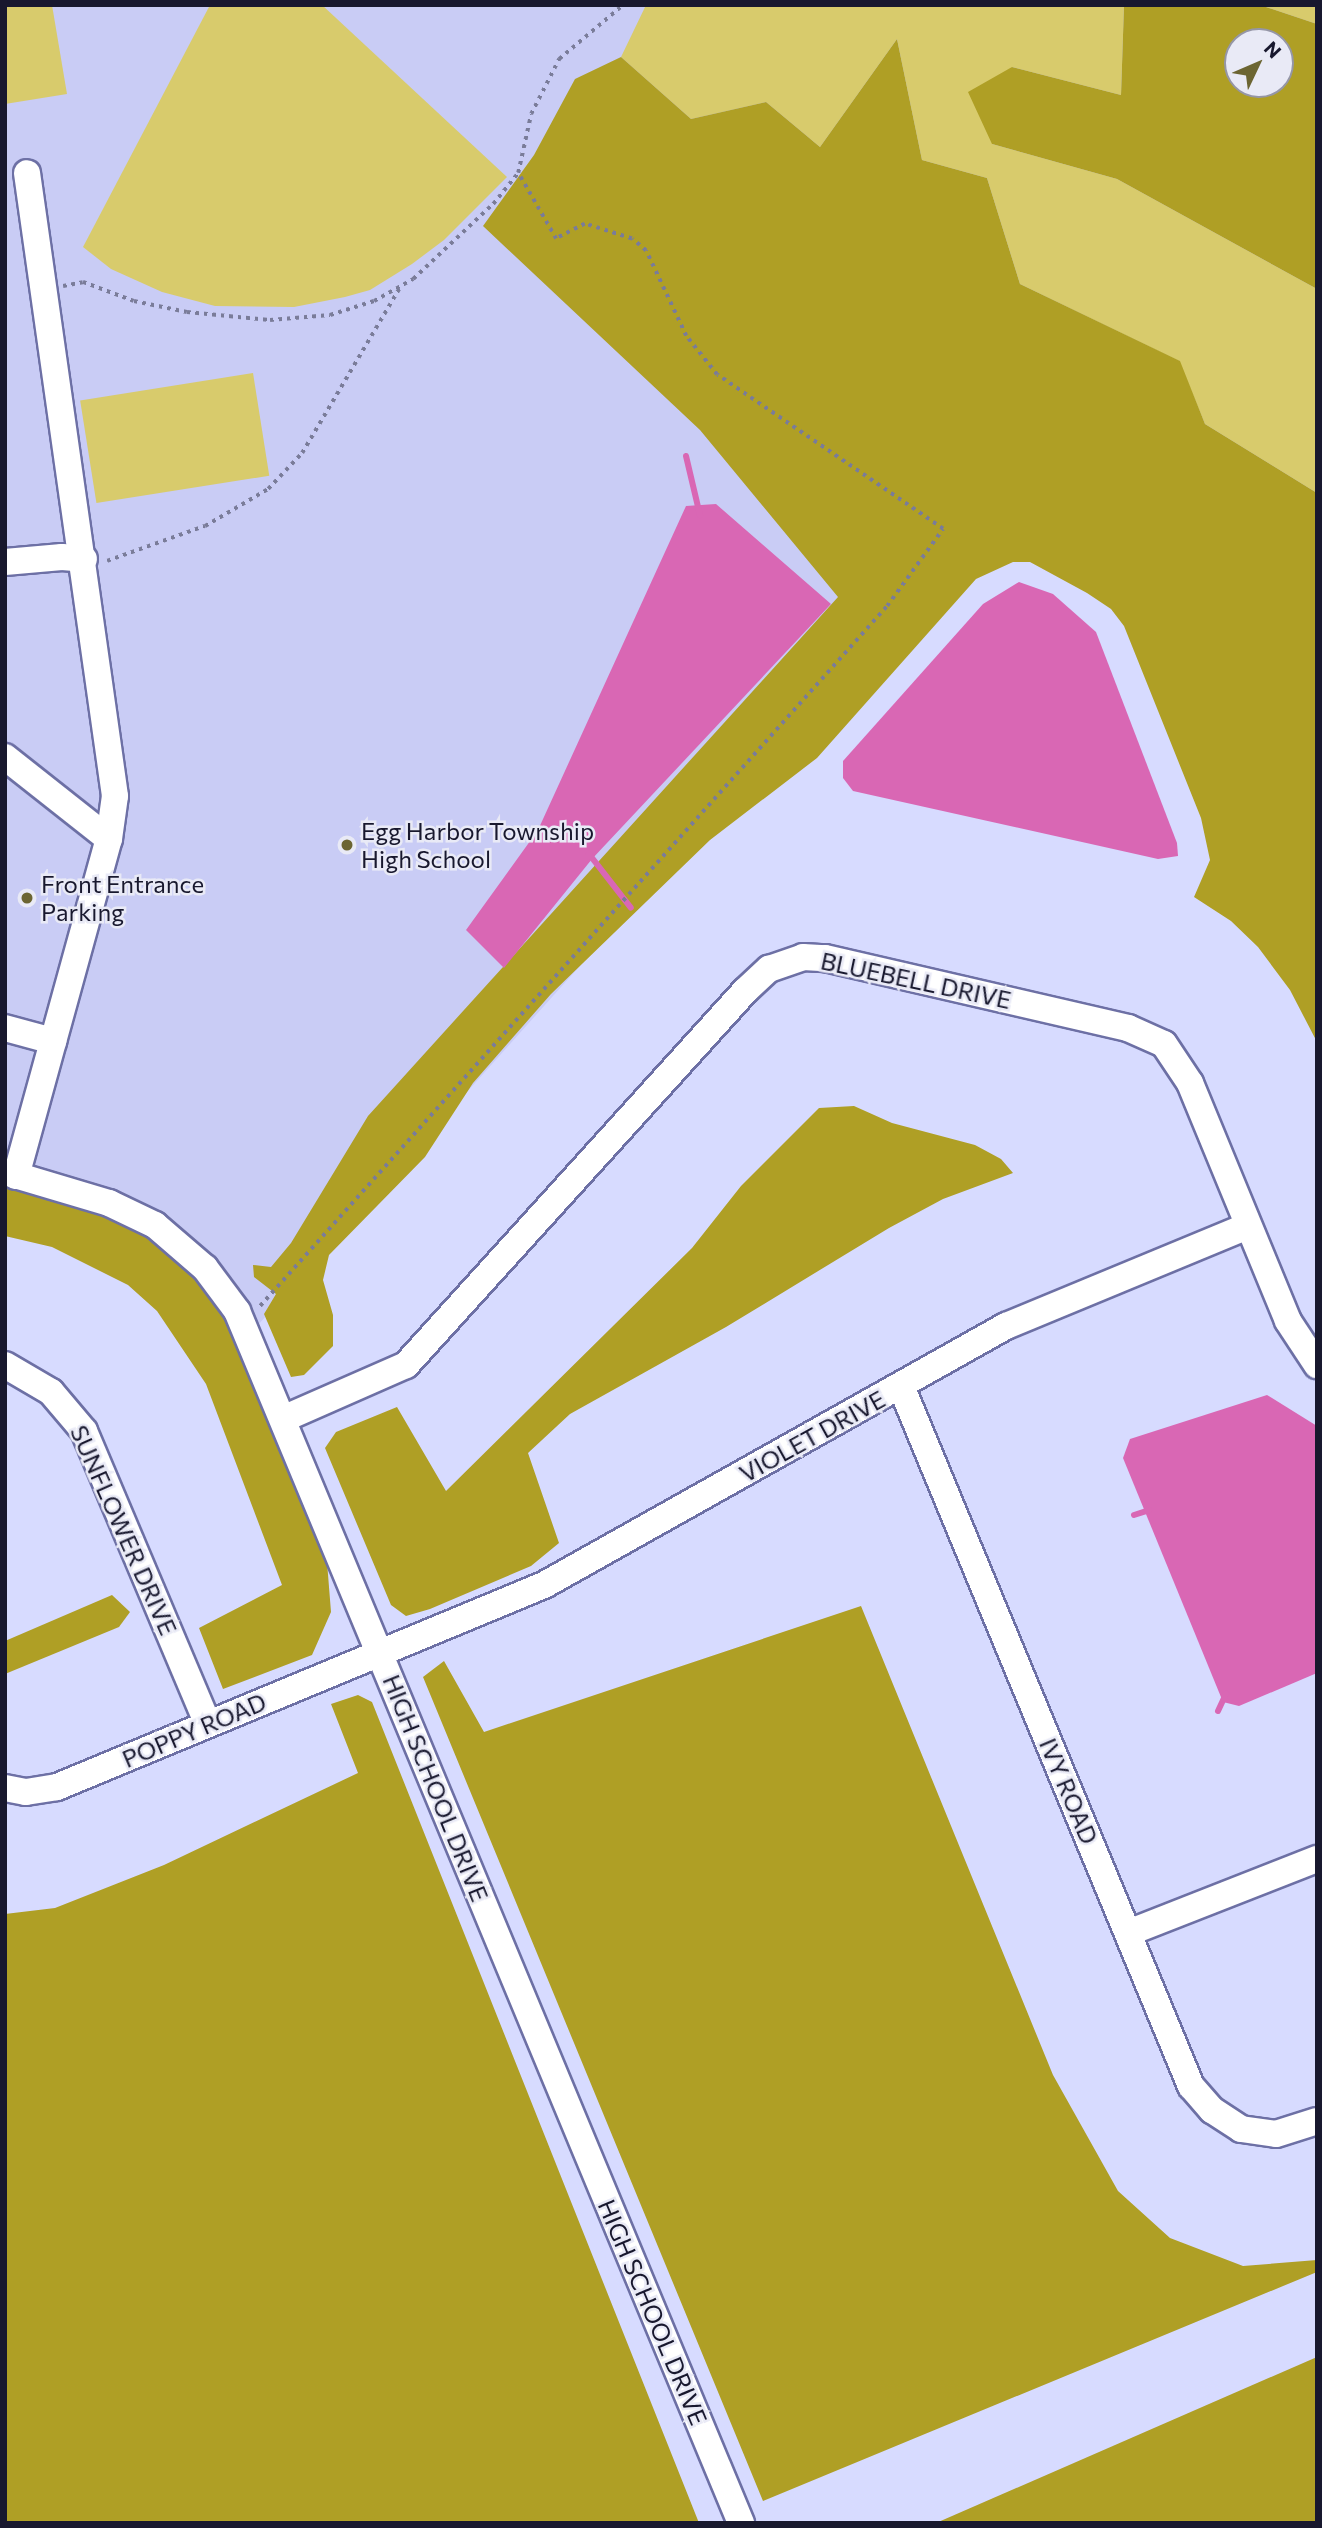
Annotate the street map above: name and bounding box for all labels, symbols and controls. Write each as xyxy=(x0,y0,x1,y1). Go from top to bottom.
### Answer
north arrow xyxy=(1224,28,1294,98)
text: N xyxy=(1260,36,1286,63)
place label: Egg Harbor Township High School xyxy=(361,817,594,873)
marker: Egg Harbor Township High School xyxy=(339,837,355,853)
place label: Front Entrance Parking xyxy=(41,870,204,926)
marker: Front Entrance Parking xyxy=(19,890,35,906)
street label: BLUEBELL DRIVE xyxy=(818,946,1014,1014)
street label: VIOLET DRIVE xyxy=(734,1384,890,1488)
street label: SUNFLOWER DRIVE xyxy=(65,1421,183,1639)
street label: HIGH SCHOOL DRIVE xyxy=(377,1670,495,1906)
street label: POPPY ROAD xyxy=(118,1687,270,1773)
street label: IVY ROAD xyxy=(1034,1734,1104,1848)
street label: HIGH SCHOOL DRIVE xyxy=(592,2195,714,2429)

